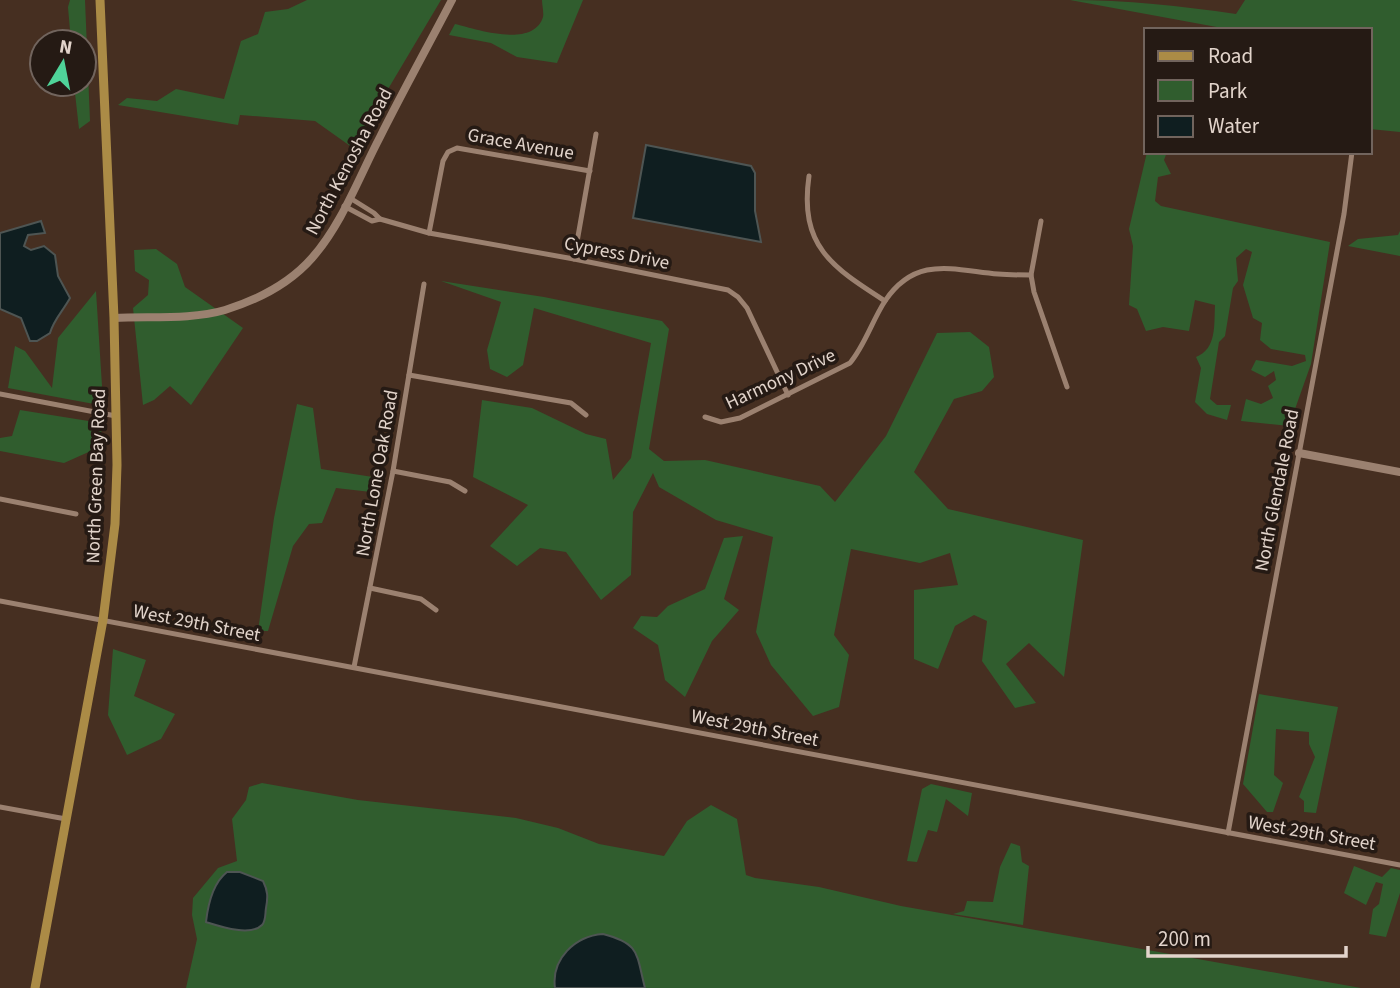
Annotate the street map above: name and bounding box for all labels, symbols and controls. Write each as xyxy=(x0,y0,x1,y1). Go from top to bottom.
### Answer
north arrow xyxy=(28,28,98,98)
legend xyxy=(1144,28,1372,154)
text: N xyxy=(57,33,74,62)
text: Road xyxy=(1208,41,1253,71)
text: Park xyxy=(1208,76,1248,106)
street label: North Kenosha Road xyxy=(299,83,400,240)
text: Water xyxy=(1208,111,1260,141)
street label: Grace Avenue xyxy=(465,122,576,167)
street label: Cypress Drive xyxy=(562,230,672,277)
street label: Harmony Drive xyxy=(721,342,840,417)
street label: North Green Bay Road xyxy=(80,388,113,564)
street label: North Lone Oak Road xyxy=(350,388,405,559)
street label: North Glendale Road xyxy=(1248,407,1306,574)
street label: West 29th Street xyxy=(131,598,263,649)
street label: West 29th Street xyxy=(689,703,821,754)
street label: West 29th Street xyxy=(1246,809,1378,858)
scale bar xyxy=(1148,914,1346,958)
text: 200 m xyxy=(1158,924,1211,954)

